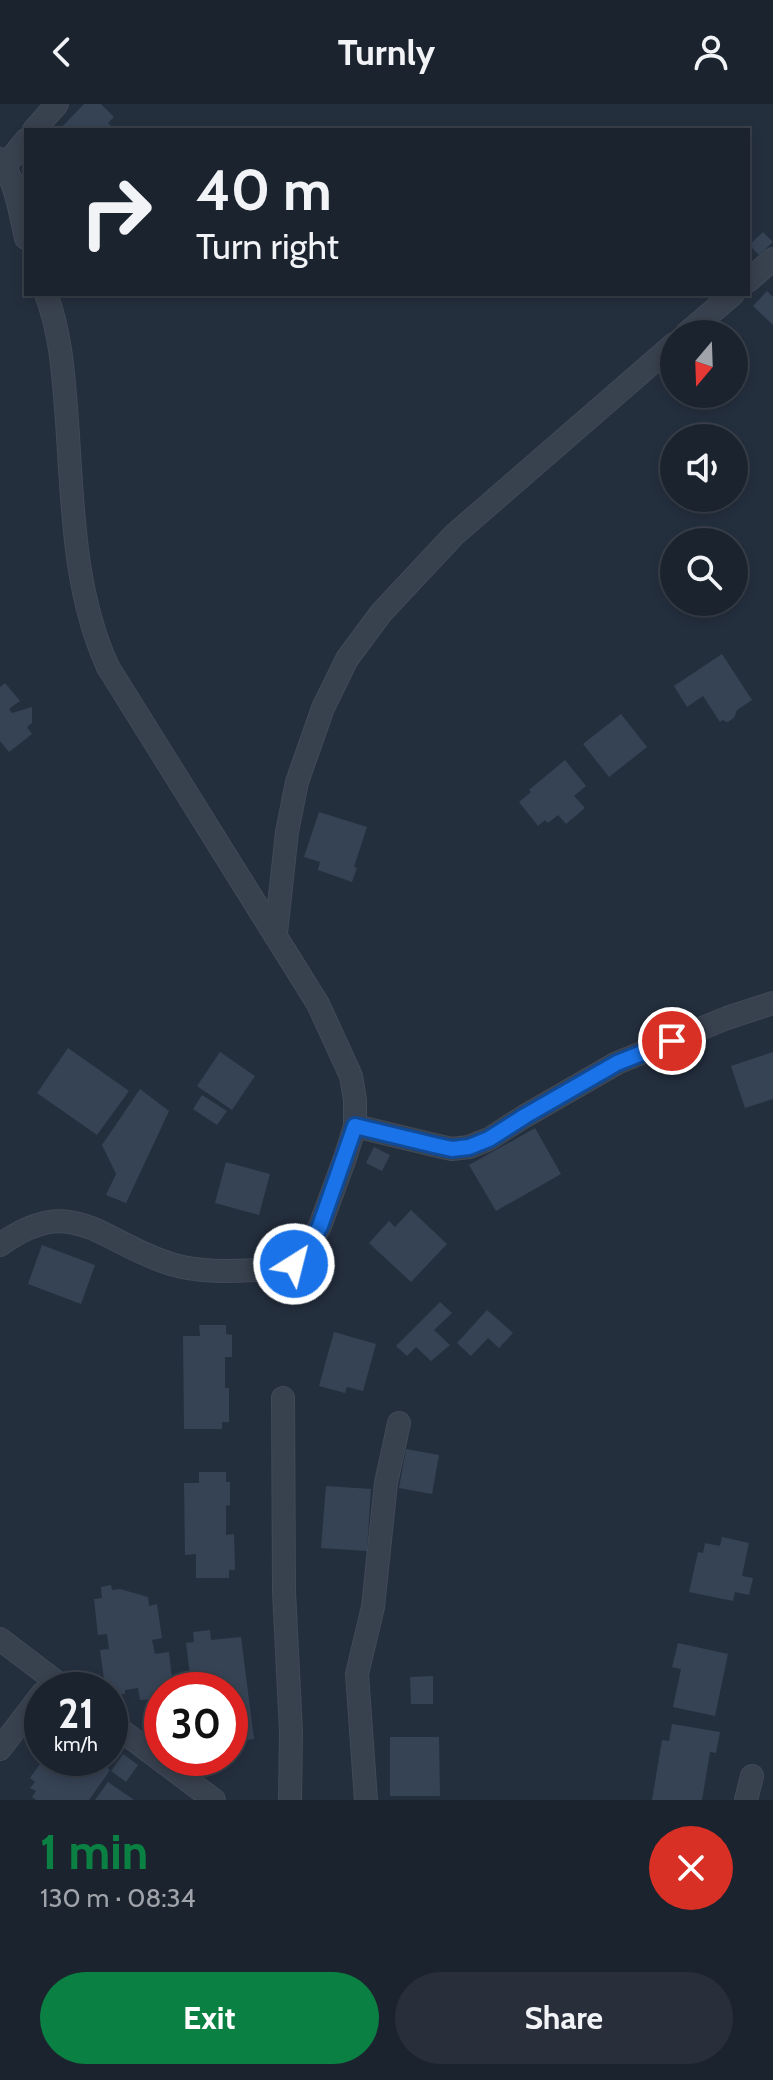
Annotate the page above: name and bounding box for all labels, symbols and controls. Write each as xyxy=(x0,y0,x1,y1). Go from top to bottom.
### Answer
icon: back xyxy=(40,30,84,74)
text: Turnly xyxy=(338,30,435,74)
icon: person xyxy=(689,30,733,74)
text: 40 m xyxy=(196,156,332,224)
icon: right xyxy=(64,160,168,264)
text: Turn right xyxy=(196,224,339,268)
north arrow xyxy=(660,320,748,408)
map controls xyxy=(660,320,748,616)
button: sound xyxy=(660,424,748,512)
button: search xyxy=(660,528,748,616)
pin xyxy=(638,1007,706,1075)
icon: arrive xyxy=(650,1019,694,1063)
position arrow xyxy=(252,1222,336,1306)
speed limit sign: 30 xyxy=(144,1672,248,1776)
text: 21 xyxy=(58,1689,94,1738)
text: km/h xyxy=(54,1732,98,1756)
text: 1 min xyxy=(40,1823,148,1881)
button: close xyxy=(649,1826,733,1910)
text: 130 m · 08:34 xyxy=(40,1882,196,1914)
button: Exit xyxy=(40,1972,379,2064)
button: Share xyxy=(395,1972,733,2064)

